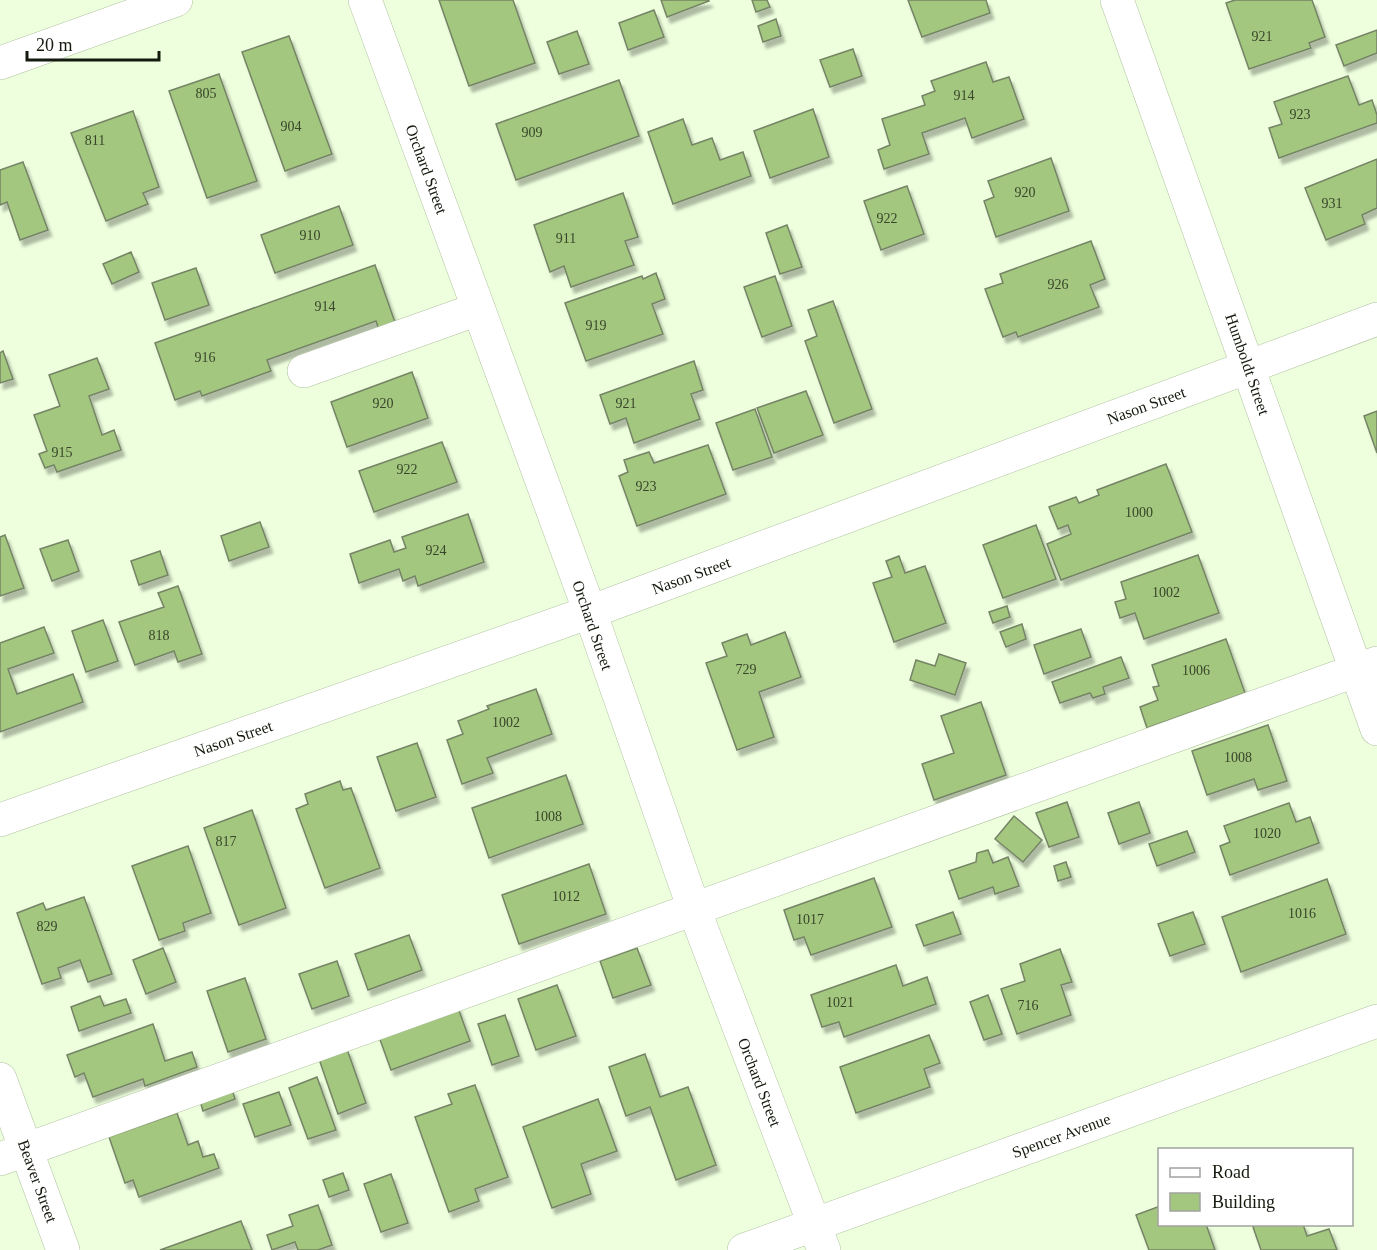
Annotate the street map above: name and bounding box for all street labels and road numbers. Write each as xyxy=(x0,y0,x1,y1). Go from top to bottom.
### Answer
street label: Orchard Street xyxy=(403,122,451,217)
street label: Humboldt Street xyxy=(1222,311,1273,418)
street label: Nason Street xyxy=(1105,383,1188,428)
street label: Nason Street xyxy=(650,553,733,598)
street label: Orchard Street xyxy=(569,578,616,673)
street label: Nason Street xyxy=(192,717,275,760)
street label: Orchard Street xyxy=(735,1035,784,1129)
street label: Spencer Avenue xyxy=(1010,1110,1113,1162)
street label: Beaver Street xyxy=(15,1138,61,1225)

